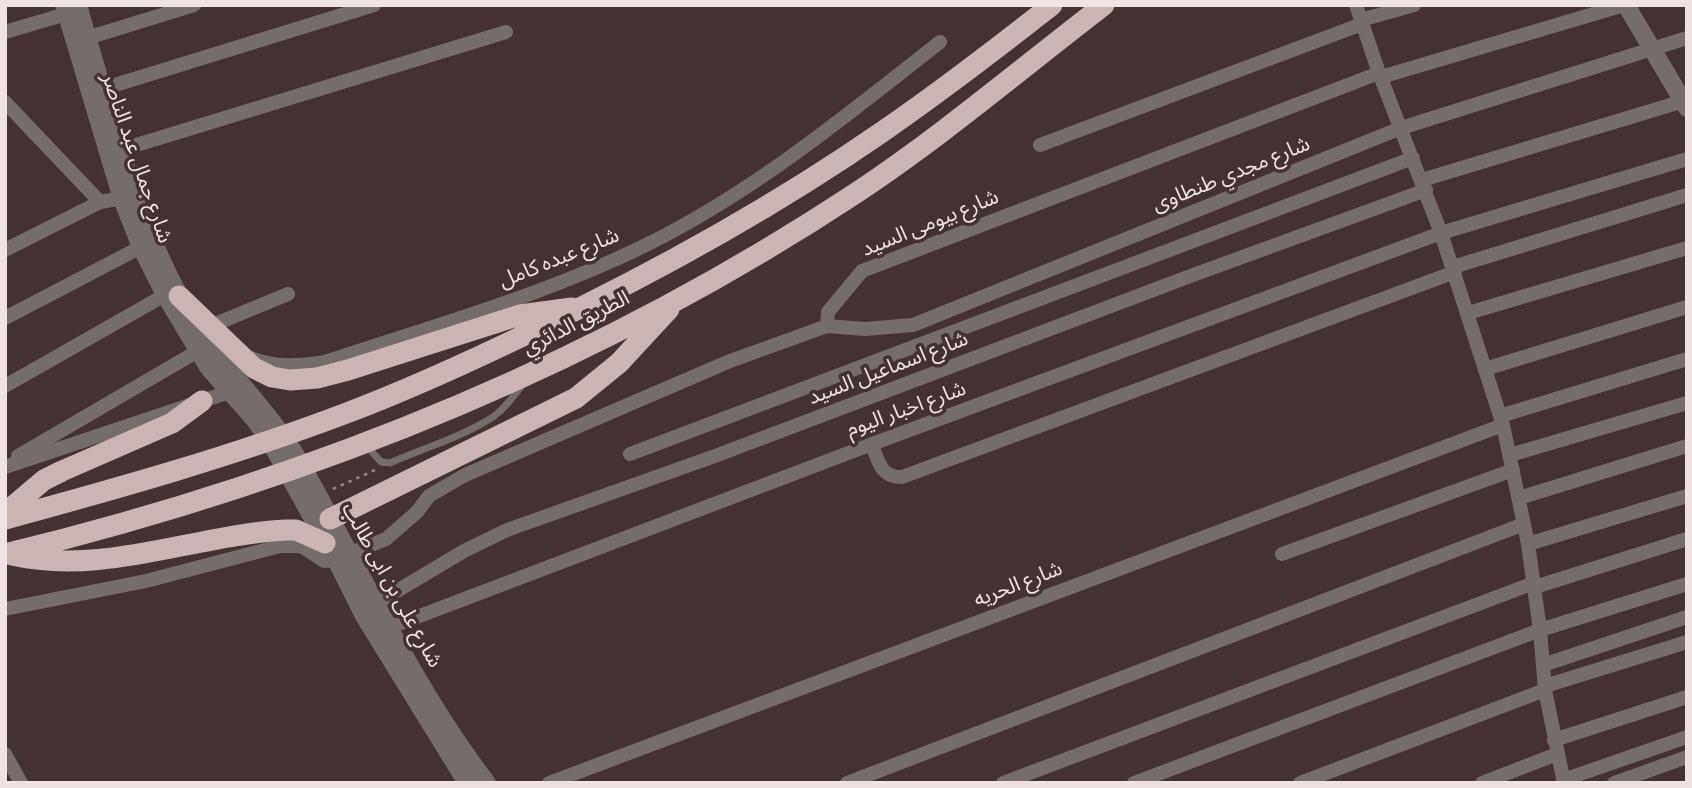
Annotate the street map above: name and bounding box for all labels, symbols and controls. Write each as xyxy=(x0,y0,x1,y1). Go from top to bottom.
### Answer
street label: شارع جمال عبد الناصر xyxy=(96,70,178,246)
street label: شارع مجدي طنطاوى xyxy=(1148,131,1314,217)
street label: شارع بيومى السيد xyxy=(858,184,1002,262)
street label: شارع عبده كامل xyxy=(495,222,623,294)
street label: الطريق الدائري xyxy=(518,285,634,361)
street label: شارع اسماعيل السيد xyxy=(804,326,972,410)
street label: شارع اخبار اليوم xyxy=(843,376,969,442)
street label: شارع على بن ابى طالب xyxy=(336,498,448,672)
street label: شارع الحريه xyxy=(970,556,1066,612)

